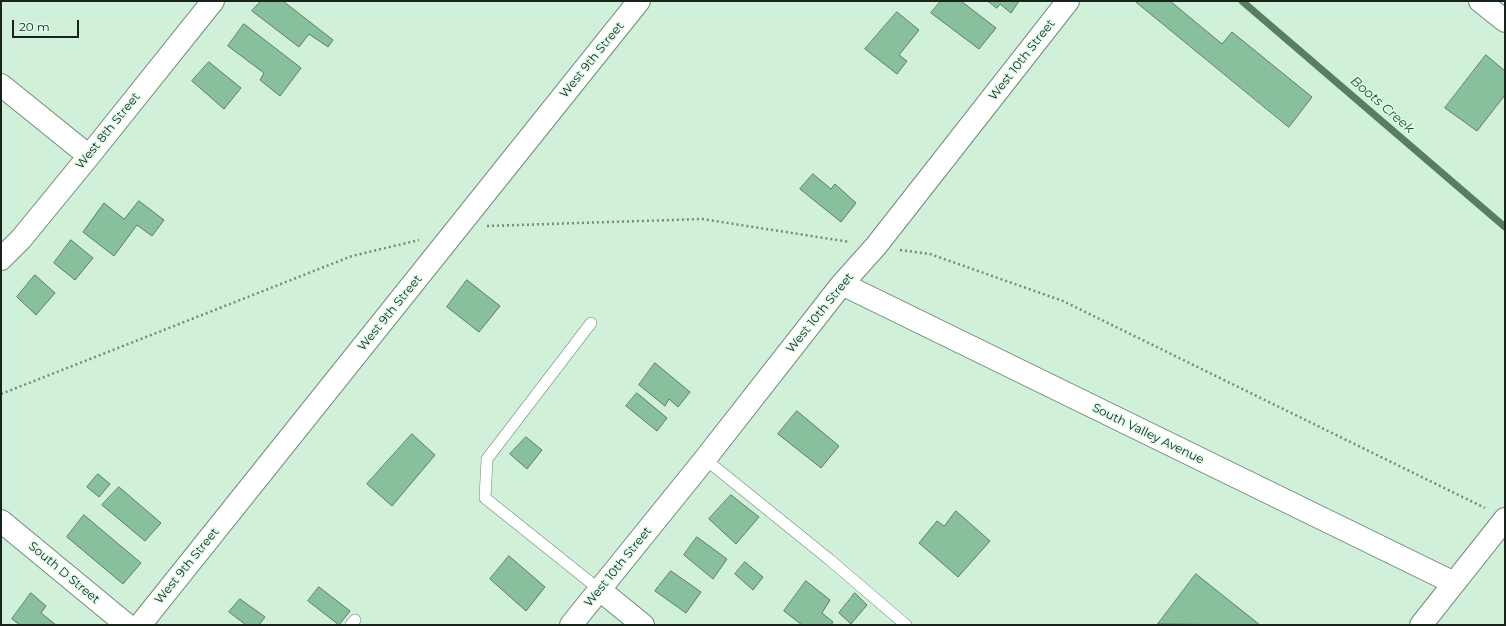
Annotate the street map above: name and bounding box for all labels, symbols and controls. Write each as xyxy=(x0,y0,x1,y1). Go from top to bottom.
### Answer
scale bar xyxy=(14,12,81,38)
street label: West 10th Street xyxy=(986,17,1058,103)
text: 20 m xyxy=(19,19,50,34)
street label: West 9th Street xyxy=(557,19,627,101)
water label: Boots Creek xyxy=(1347,73,1417,137)
street label: West 8th Street xyxy=(73,90,143,172)
street label: West 10th Street xyxy=(783,270,857,356)
street label: West 9th Street xyxy=(355,272,425,354)
street label: South Valley Avenue xyxy=(1090,401,1206,467)
street label: West 10th Street xyxy=(581,524,655,610)
street label: West 9th Street xyxy=(152,525,222,607)
street label: South D Street xyxy=(26,539,102,607)

